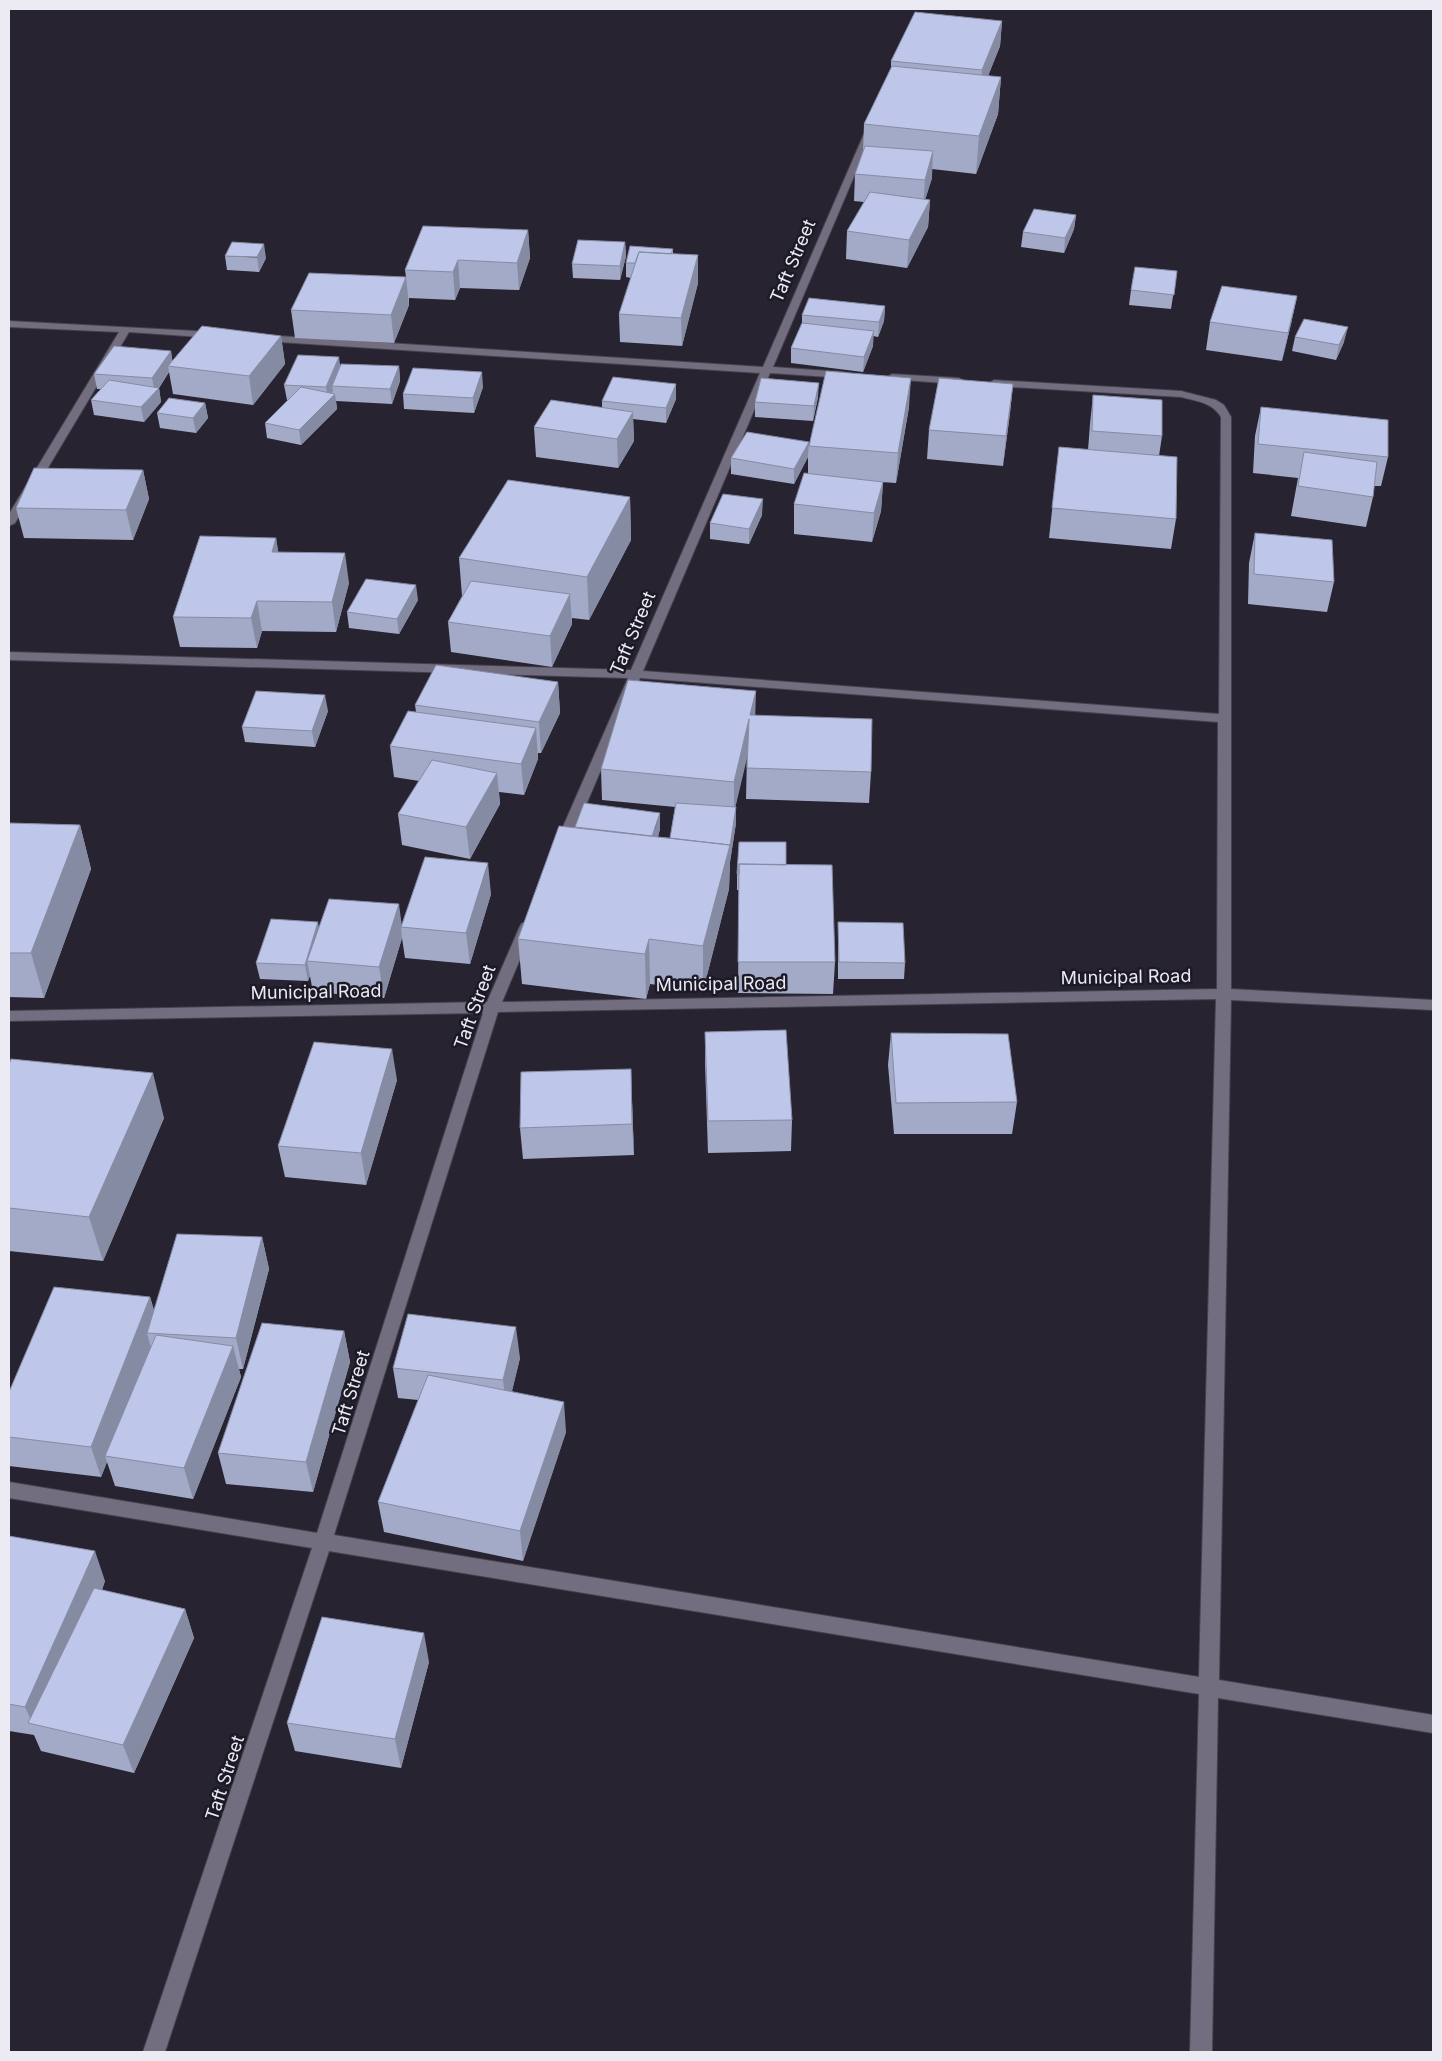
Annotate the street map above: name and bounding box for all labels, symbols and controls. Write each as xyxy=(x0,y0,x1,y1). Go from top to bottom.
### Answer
street label: Taft Street xyxy=(766,216,819,306)
street label: Taft Street xyxy=(606,588,659,678)
street label: Taft Street xyxy=(450,962,500,1052)
street label: Municipal Road xyxy=(1060,965,1192,988)
street label: Municipal Road xyxy=(655,972,787,995)
street label: Municipal Road xyxy=(250,980,382,1003)
street label: Taft Street xyxy=(328,1348,373,1438)
street label: Taft Street xyxy=(201,1733,248,1823)

